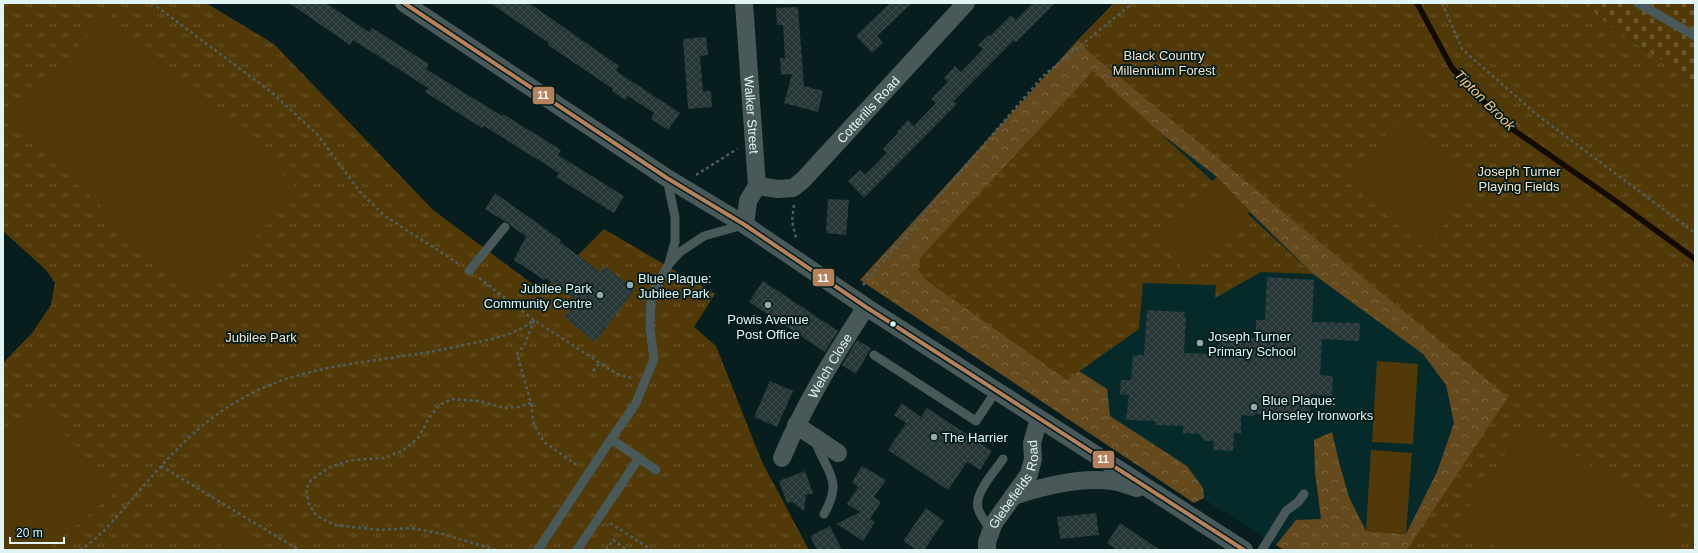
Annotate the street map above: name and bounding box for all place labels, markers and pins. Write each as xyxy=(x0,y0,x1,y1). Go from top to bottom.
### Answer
place label: Blue Plaque: Jubilee Park xyxy=(638,271,712,301)
marker: Blue Plaque: Jubilee Park xyxy=(625,280,635,290)
place label: Jubilee Park Community Centre xyxy=(484,281,592,311)
marker: Jubilee Park Community Centre xyxy=(595,290,605,300)
marker: Powis Avenue Post Office xyxy=(763,300,773,310)
place label: Powis Avenue Post Office xyxy=(727,312,809,342)
unlabelled marker xyxy=(888,319,898,329)
place label: Joseph Turner Primary School xyxy=(1208,329,1296,359)
marker: Joseph Turner Primary School xyxy=(1195,338,1205,348)
place label: Blue Plaque: Horseley Ironworks xyxy=(1262,393,1374,423)
marker: Blue Plaque: Horseley Ironworks xyxy=(1249,402,1259,412)
place label: The Harrier xyxy=(942,430,1008,445)
marker: The Harrier xyxy=(929,432,939,442)

